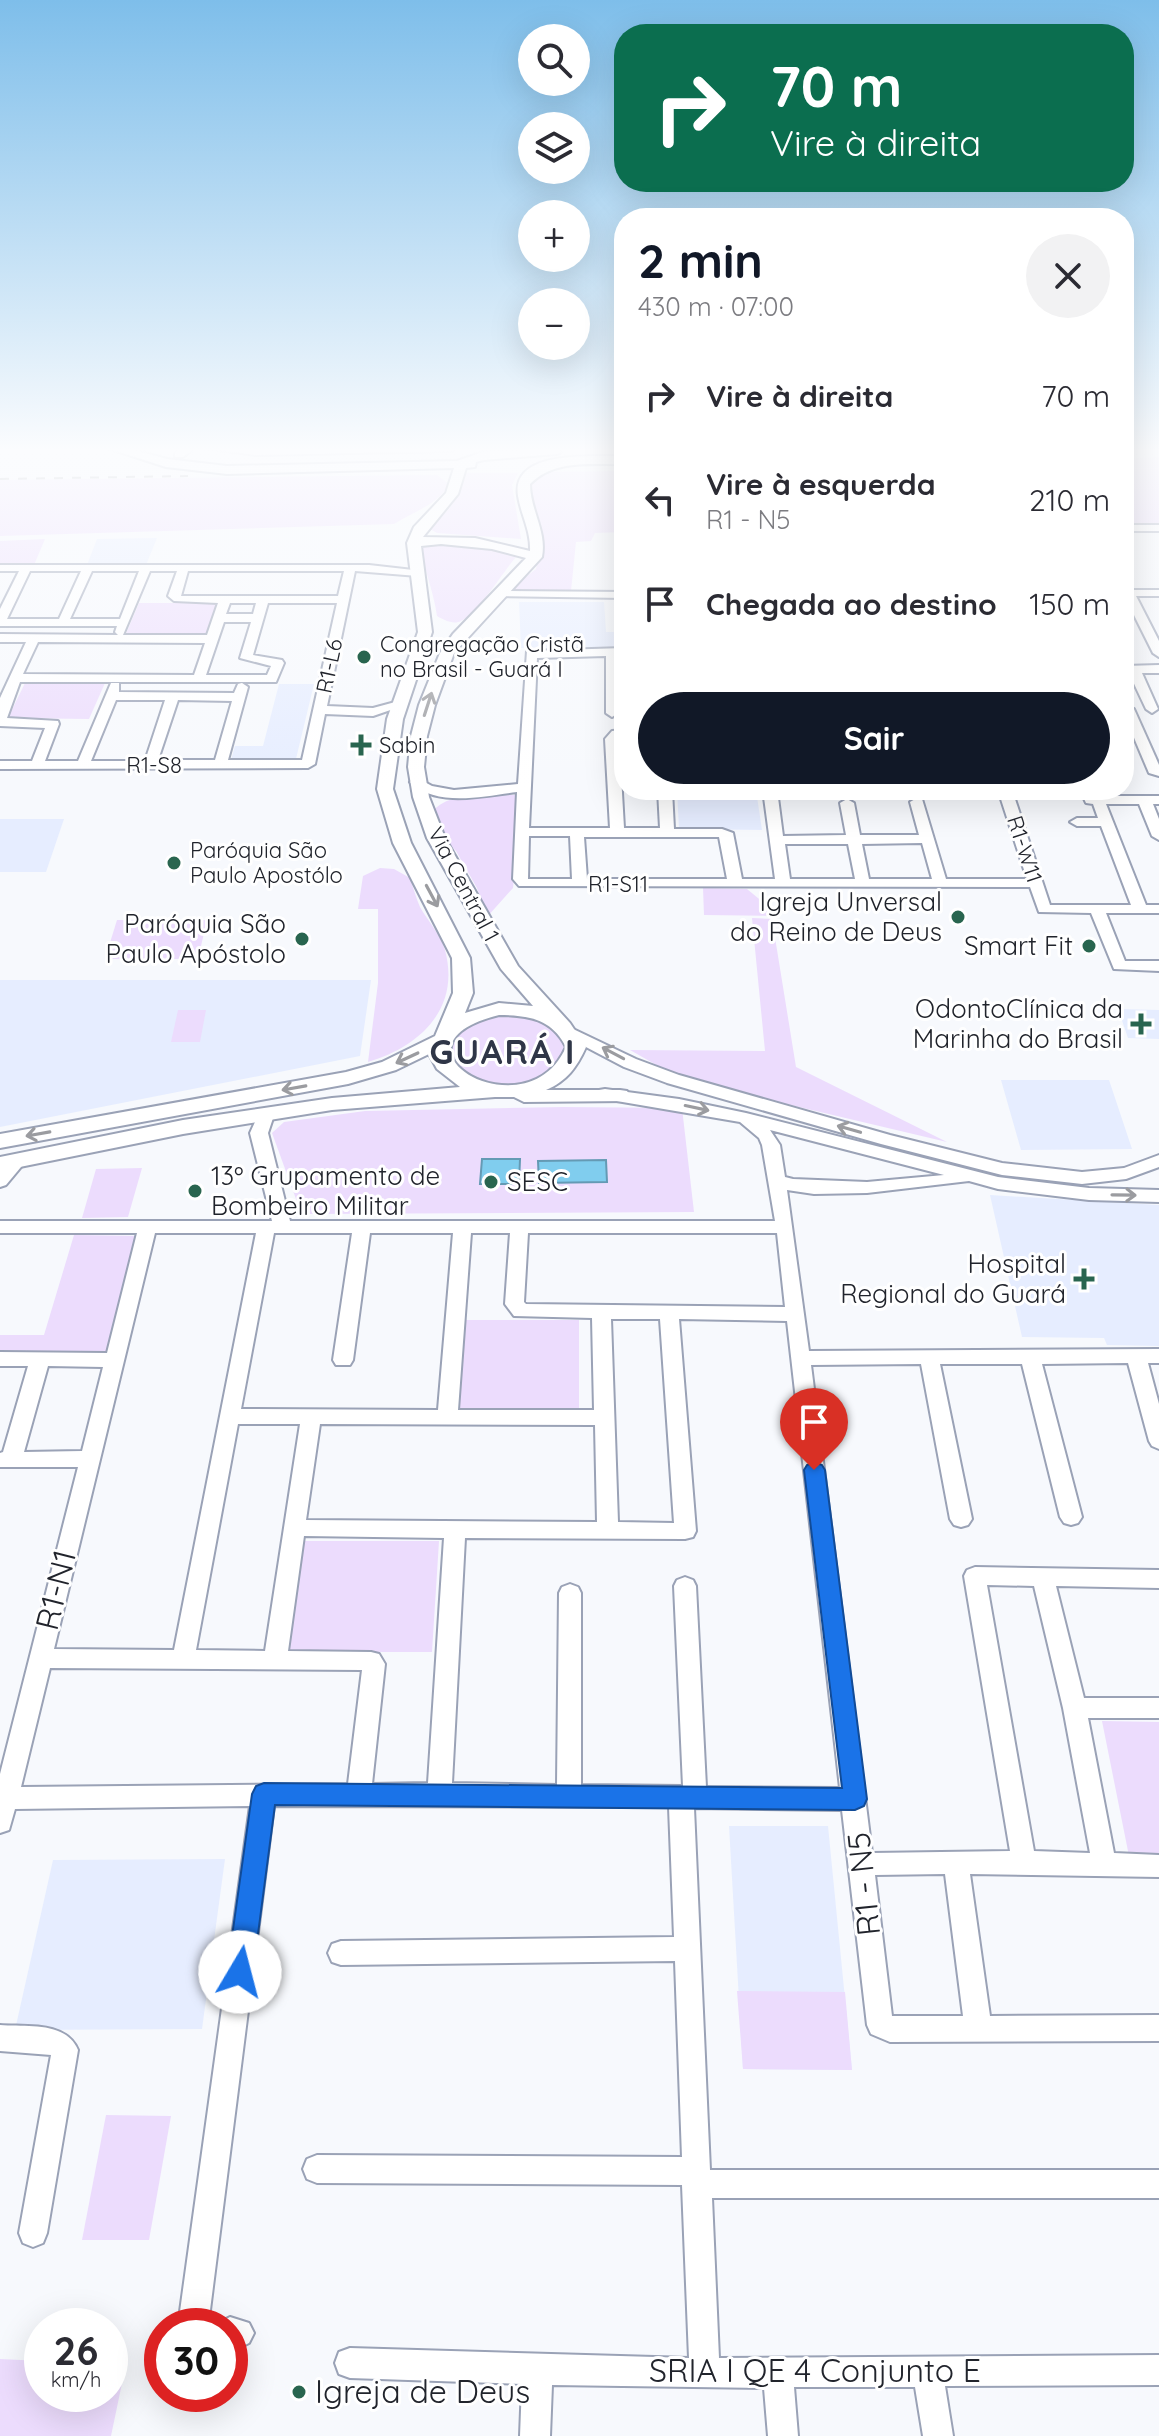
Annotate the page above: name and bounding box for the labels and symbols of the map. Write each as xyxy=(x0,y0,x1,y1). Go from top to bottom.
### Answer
place label: Congregação Cristã no Brasil - Guará I xyxy=(380,630,584,683)
street label: R1-L6 xyxy=(310,636,348,696)
marker: Congregação Cristã no Brasil - Guará I xyxy=(355,648,373,666)
one-way arrow xyxy=(421,692,436,717)
place label: Sabin xyxy=(379,731,435,759)
marker: Sabin xyxy=(350,734,372,756)
street label: R1-S8 xyxy=(126,751,182,779)
street label: R1-W11 xyxy=(1001,812,1049,886)
street label: Via Central 1 xyxy=(422,822,506,946)
place label: Paróquia São Paulo Apostólo xyxy=(190,836,343,889)
marker: Paróquia São Paulo Apostólo xyxy=(165,854,183,872)
street label: R1-S11 xyxy=(588,870,648,898)
one-way arrow xyxy=(424,884,440,908)
place label: Igreja Unversal do Reino de Deus xyxy=(730,885,942,948)
place label: Paróquia São Paulo Apóstolo xyxy=(106,907,286,970)
marker: Igreja Unversal do Reino de Deus xyxy=(949,908,967,926)
place label: Smart Fit xyxy=(964,929,1073,962)
marker: Paróquia São Paulo Apóstolo xyxy=(293,930,311,948)
marker: Smart Fit xyxy=(1080,937,1098,955)
place label: OdontoClínica da Marinha do Brasil xyxy=(913,992,1123,1055)
marker: OdontoClínica da Marinha do Brasil xyxy=(1130,1013,1152,1035)
district label: GUARÁ I xyxy=(430,1030,576,1073)
one-way arrow xyxy=(601,1045,625,1061)
one-way arrow xyxy=(395,1051,419,1066)
one-way arrow xyxy=(282,1082,307,1097)
one-way arrow xyxy=(684,1101,709,1116)
one-way arrow xyxy=(837,1121,863,1136)
one-way arrow xyxy=(26,1128,51,1143)
place label: 13º Grupamento de Bombeiro Militar xyxy=(211,1159,440,1222)
place label: SESC xyxy=(507,1165,568,1198)
marker: SESC xyxy=(482,1173,500,1191)
marker: 13º Grupamento de Bombeiro Militar xyxy=(186,1182,204,1200)
one-way arrow xyxy=(1110,1188,1137,1203)
place label: Hospital Regional do Guará xyxy=(840,1247,1066,1310)
marker: Hospital Regional do Guará xyxy=(1073,1268,1095,1290)
pin xyxy=(780,1388,848,1470)
street label: R1-N1 xyxy=(26,1546,84,1634)
street label: R1 - N5 xyxy=(838,1830,888,1938)
position arrow xyxy=(198,1930,282,2014)
speed limit sign: 30 xyxy=(144,2308,248,2412)
street label: SRIA I QE 4 Conjunto E xyxy=(649,2350,981,2390)
place label: Igreja de Deus xyxy=(315,2371,530,2411)
marker: Igreja de Deus xyxy=(290,2383,308,2401)

